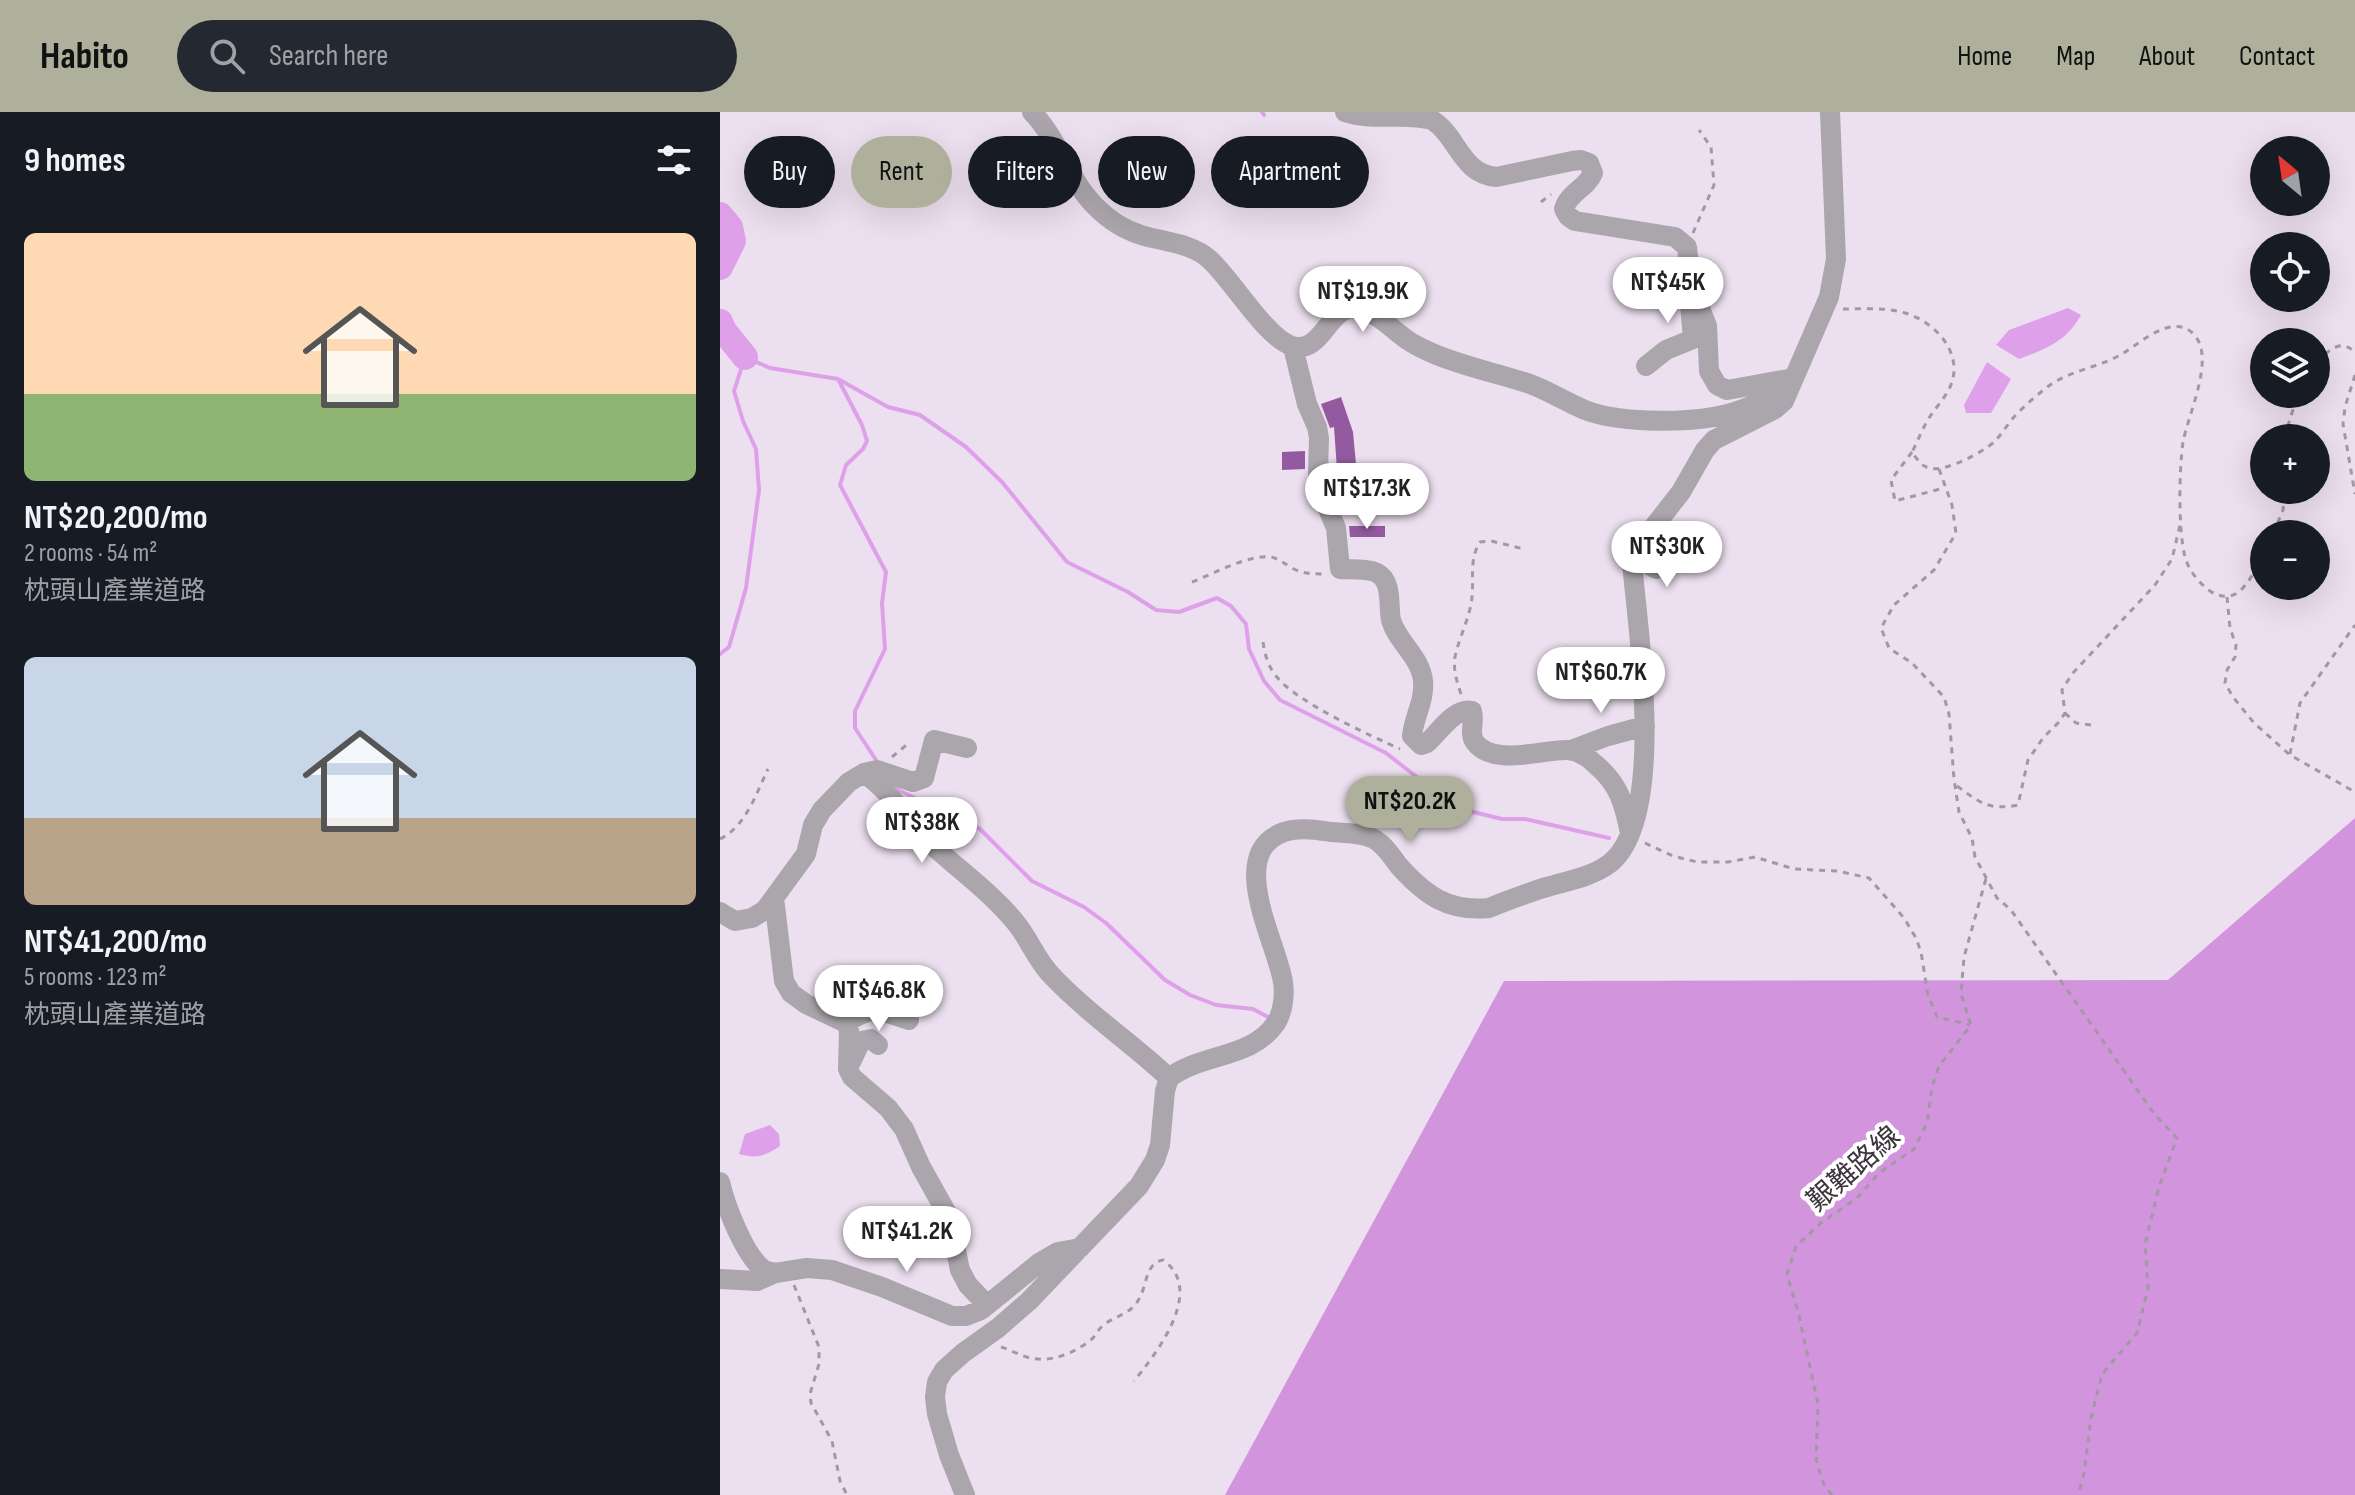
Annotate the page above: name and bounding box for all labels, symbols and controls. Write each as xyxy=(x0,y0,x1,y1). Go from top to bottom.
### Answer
search box xyxy=(177,20,737,92)
text: Habito xyxy=(40,34,129,79)
icon: search xyxy=(205,34,249,78)
text: Search here xyxy=(269,38,388,74)
text: Home xyxy=(1957,40,2012,73)
text: Map xyxy=(2056,40,2095,73)
text: About xyxy=(2139,40,2195,73)
text: Contact xyxy=(2239,40,2315,73)
chip: Buy xyxy=(744,136,835,208)
chip: Rent xyxy=(851,136,952,208)
chip: Filters xyxy=(968,136,1082,208)
chip: New xyxy=(1098,136,1195,208)
chip: Apartment xyxy=(1211,136,1369,208)
north arrow xyxy=(2250,136,2330,216)
map controls xyxy=(2250,136,2330,600)
icon: filters xyxy=(652,138,696,182)
text: 9 homes xyxy=(24,140,125,181)
button: locate xyxy=(2250,232,2330,312)
pin: NT$45K xyxy=(1603,257,1733,325)
pin: NT$19.9K xyxy=(1280,266,1446,334)
text: NT$45K xyxy=(1631,267,1705,298)
text: NT$19.9K xyxy=(1317,276,1409,307)
icon: home xyxy=(288,285,432,429)
button: layers xyxy=(2250,328,2330,408)
button: + xyxy=(2250,424,2330,504)
pin: NT$17.3K xyxy=(1284,463,1450,531)
text: NT$17.3K xyxy=(1323,473,1411,504)
text: NT$20,200/mo xyxy=(24,497,208,538)
button: − xyxy=(2250,520,2330,600)
pin: NT$30K xyxy=(1602,521,1732,589)
text: NT$30K xyxy=(1629,531,1705,562)
text: 2 rooms · 54 m² xyxy=(24,538,157,569)
text: 枕頭山產業道路 xyxy=(24,576,206,607)
pin: NT$60.7K xyxy=(1518,647,1684,715)
text: NT$60.7K xyxy=(1555,657,1647,688)
icon: home xyxy=(288,709,432,853)
pin: NT$20.2K xyxy=(1327,776,1493,844)
text: NT$20.2K xyxy=(1364,786,1456,817)
pin: NT$38K xyxy=(857,797,987,865)
text: NT$38K xyxy=(884,807,960,838)
text: NT$41,200/mo xyxy=(24,921,207,962)
text: 5 rooms · 123 m² xyxy=(24,962,167,993)
pin: NT$46.8K xyxy=(796,965,962,1033)
text: NT$46.8K xyxy=(832,975,926,1006)
text: 枕頭山產業道路 xyxy=(24,1000,206,1031)
street label: 艱難路線 xyxy=(1801,1120,1907,1218)
pin: NT$41.2K xyxy=(824,1206,990,1274)
text: NT$41.2K xyxy=(861,1216,953,1247)

